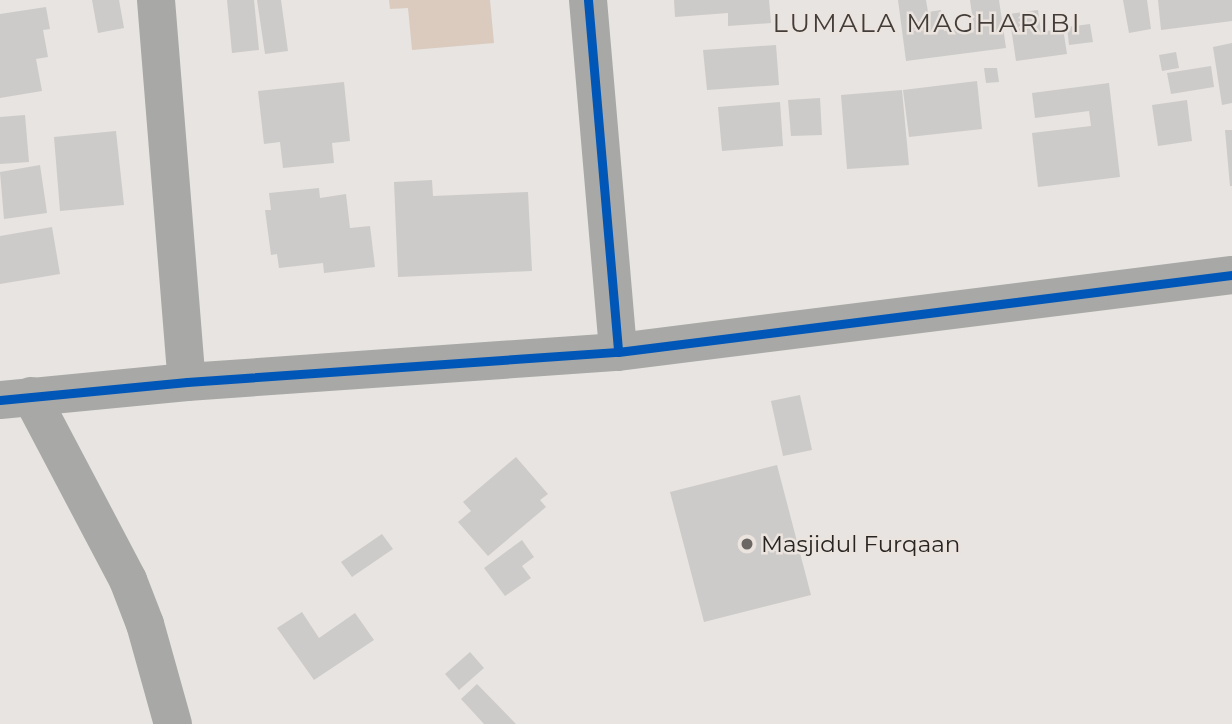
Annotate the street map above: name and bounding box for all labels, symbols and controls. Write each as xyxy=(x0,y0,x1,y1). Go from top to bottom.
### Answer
district label: LUMALA MAGHARIBI xyxy=(774,8,1080,40)
place label: Masjidul Furqaan xyxy=(761,530,960,558)
marker: Masjidul Furqaan xyxy=(739,536,755,552)

